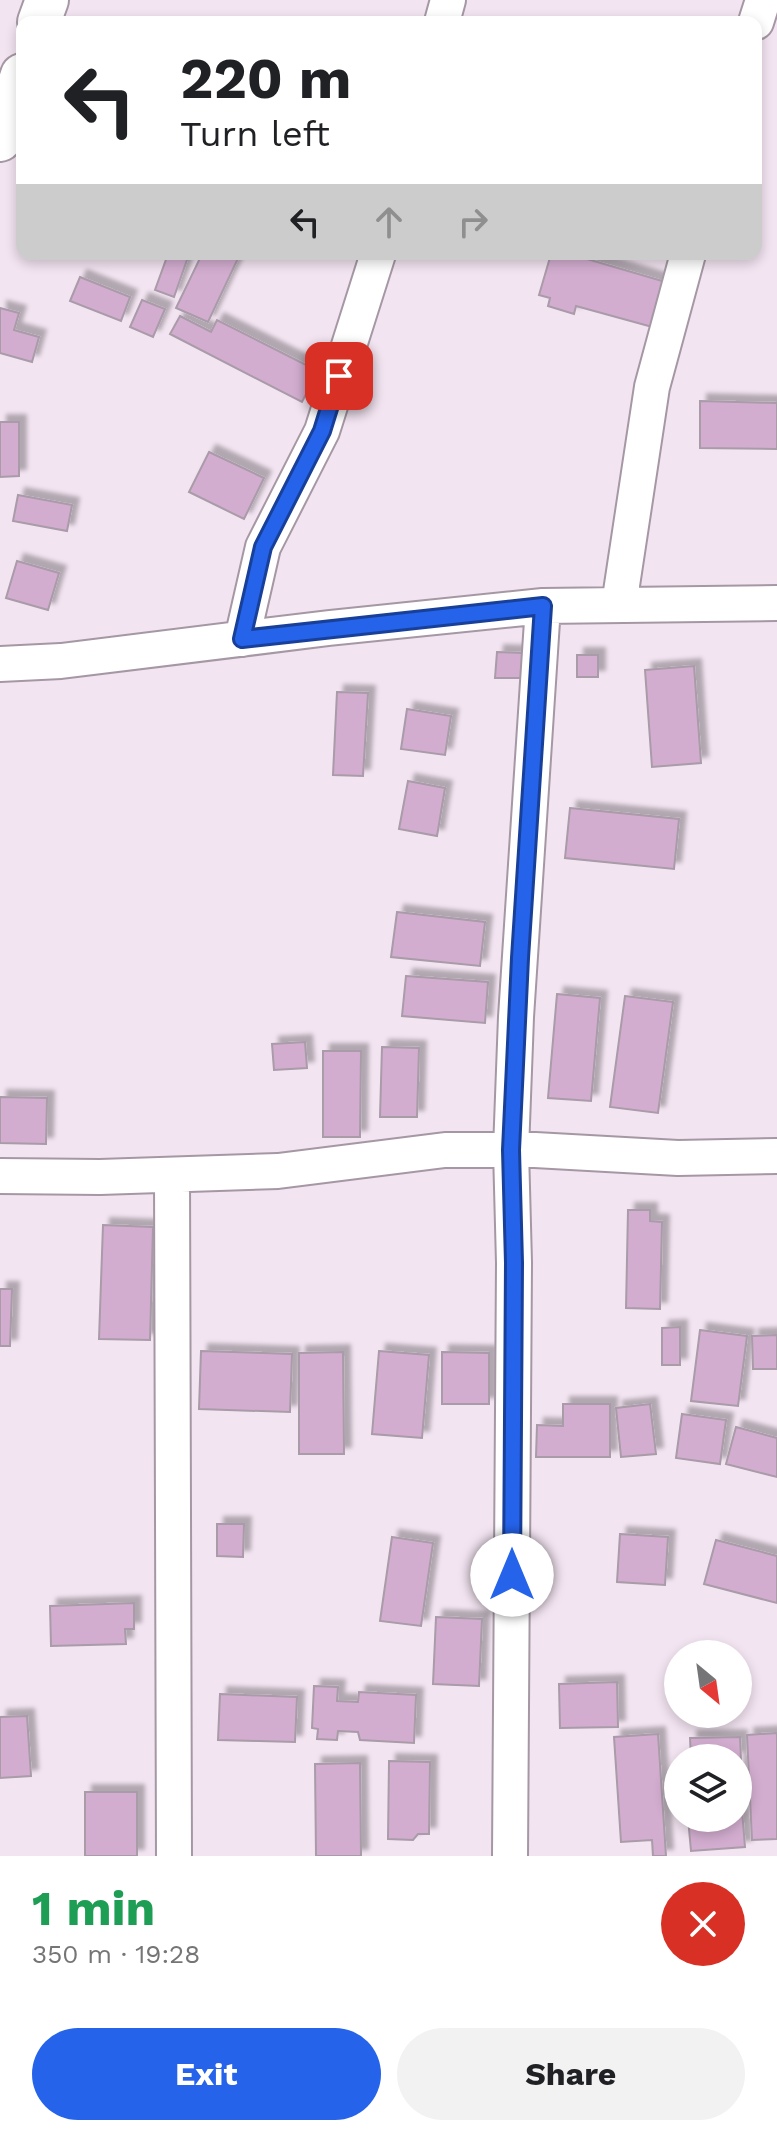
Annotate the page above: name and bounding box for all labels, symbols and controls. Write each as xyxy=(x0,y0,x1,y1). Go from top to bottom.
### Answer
text: 220 m xyxy=(180,46,352,112)
icon: left xyxy=(48,48,152,152)
text: Turn left xyxy=(180,113,330,155)
icon: left xyxy=(283,200,327,244)
icon: ahead xyxy=(367,200,411,244)
icon: right xyxy=(451,200,495,244)
pin xyxy=(305,342,373,410)
icon: arrive xyxy=(317,354,361,398)
position arrow xyxy=(470,1533,554,1617)
north arrow xyxy=(664,1640,752,1728)
map controls xyxy=(664,1640,752,1832)
button: layers xyxy=(664,1744,752,1832)
text: 1 min xyxy=(32,1880,155,1937)
button: close xyxy=(661,1882,745,1966)
text: 350 m · 19:28 xyxy=(32,1939,200,1969)
button: Exit xyxy=(32,2028,381,2120)
button: Share xyxy=(397,2028,745,2120)

